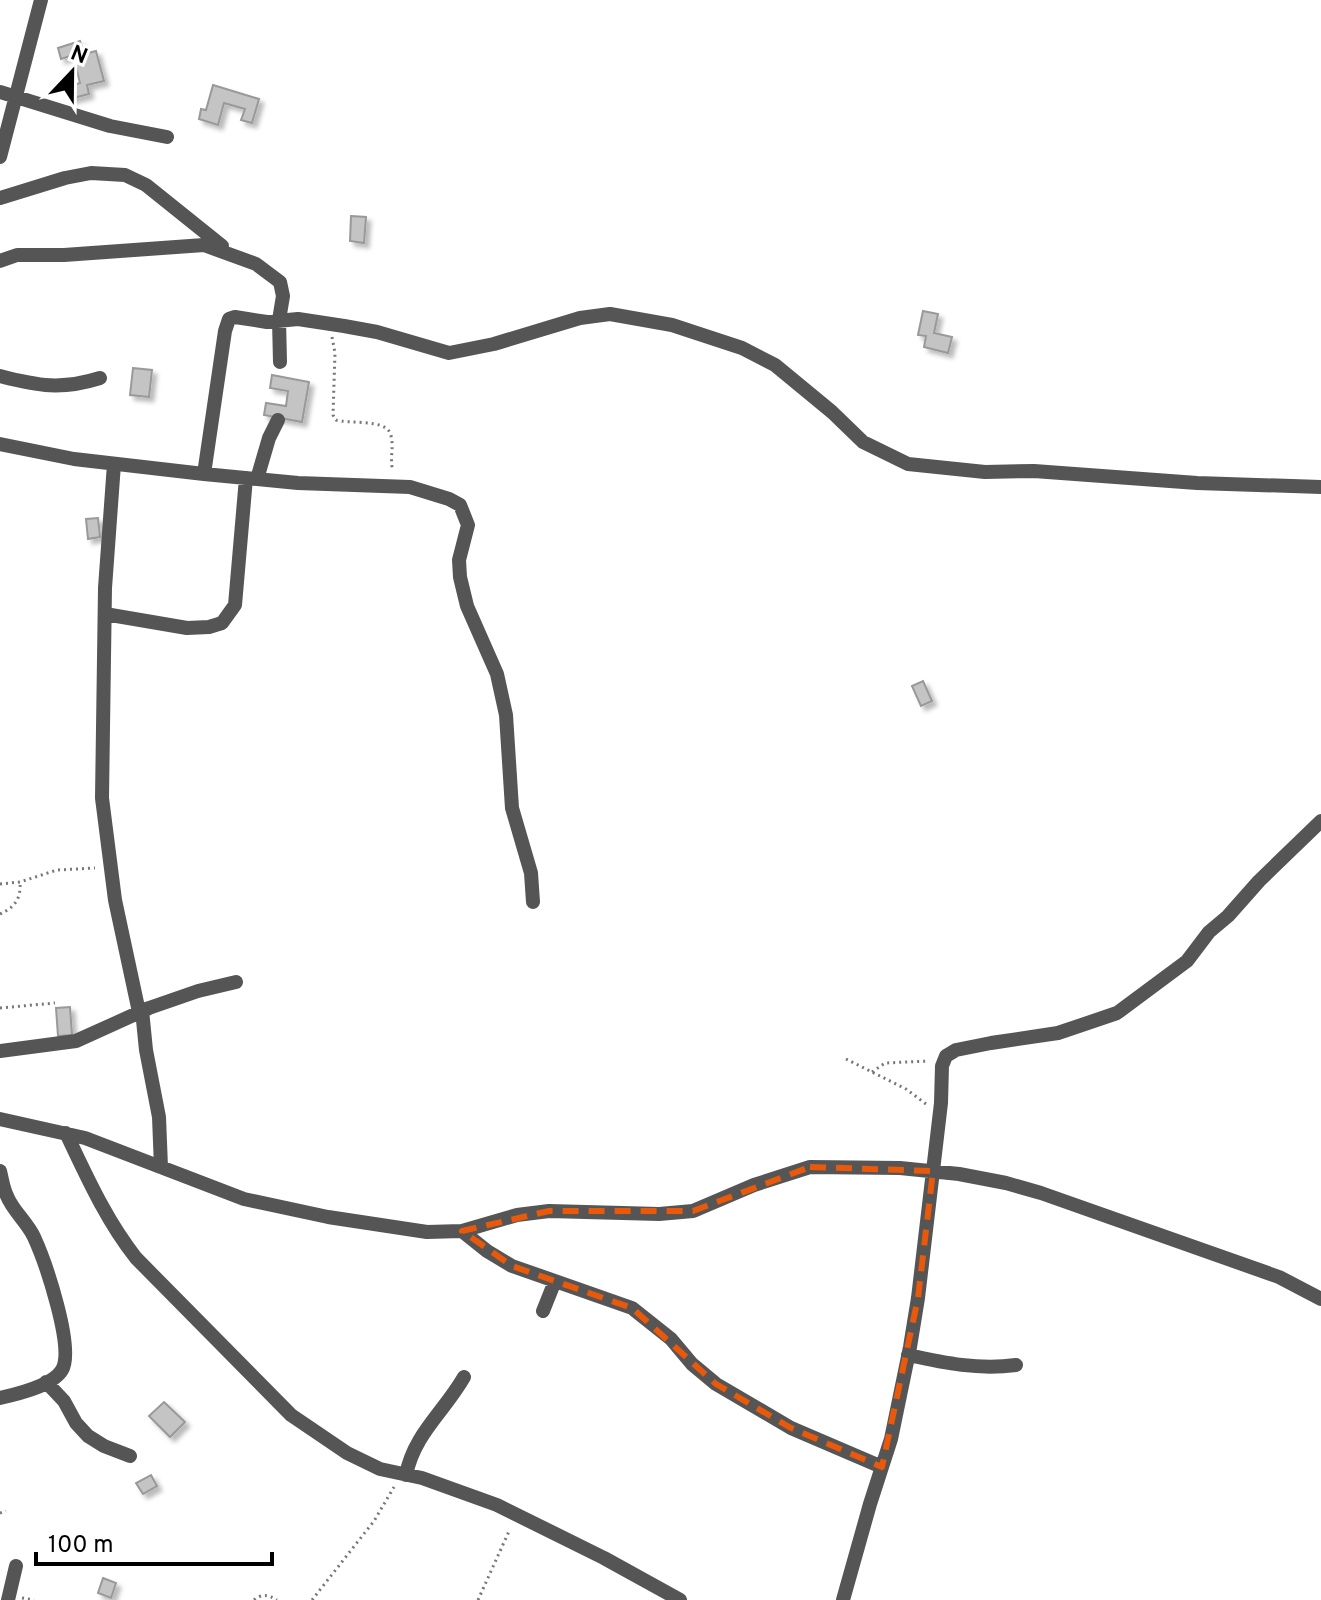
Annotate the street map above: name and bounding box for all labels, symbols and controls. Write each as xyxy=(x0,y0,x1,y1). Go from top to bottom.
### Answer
north arrow xyxy=(32,32,112,112)
text: N xyxy=(66,40,91,71)
scale bar xyxy=(36,1516,272,1566)
text: 100 m xyxy=(48,1531,114,1561)

